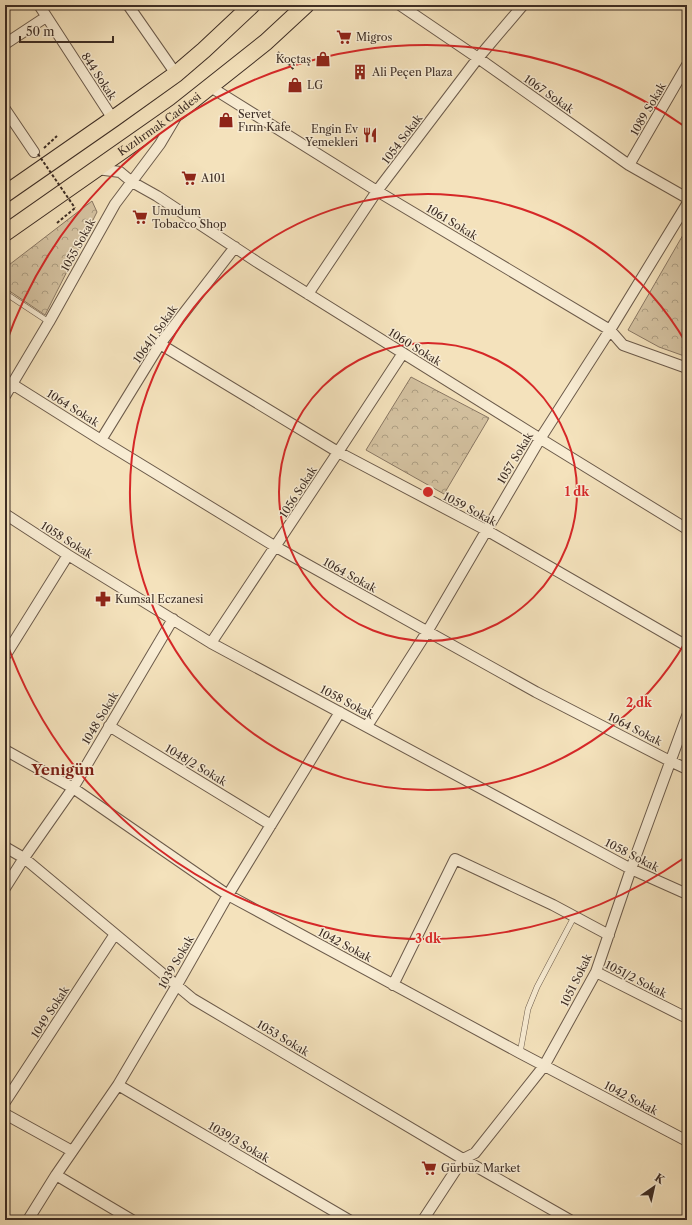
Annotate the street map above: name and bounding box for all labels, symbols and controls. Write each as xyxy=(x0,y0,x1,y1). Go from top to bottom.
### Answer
scale bar xyxy=(20,18,113,44)
text: 50 m xyxy=(26,24,55,39)
supermarket icon: Migros xyxy=(335,28,353,46)
place label: Migros xyxy=(356,30,392,44)
street label: 844 Sokak xyxy=(78,50,120,103)
shop icon: Koçtaş xyxy=(314,50,332,68)
place label: Koçtaş xyxy=(276,52,311,66)
building icon: Ali Peçen Plaza xyxy=(351,63,369,81)
place label: Ali Peçen Plaza xyxy=(371,65,453,79)
street label: 1067 Sokak xyxy=(521,72,577,117)
shop icon: LG xyxy=(286,76,304,94)
place label: LG xyxy=(307,78,323,92)
street label: 1089 Sokak xyxy=(627,79,669,138)
street label: Kızılırmak Caddesi xyxy=(115,89,204,159)
place label: Servet Fırın Kafe xyxy=(238,107,291,134)
shop icon: Servet Fırın Kafe xyxy=(217,111,235,129)
street label: 1054 Sokak xyxy=(379,111,426,167)
place label: Engin Ev Yemekleri xyxy=(304,122,359,149)
restaurant icon: Engin Ev Yemekleri xyxy=(361,126,379,144)
supermarket icon: A101 xyxy=(180,169,198,187)
place label: A101 xyxy=(200,171,226,185)
street label: 1061 Sokak xyxy=(424,201,481,243)
place label: Umudum Tobacco Shop xyxy=(152,204,227,231)
supermarket icon: Umudum Tobacco Shop xyxy=(131,208,149,226)
street label: 1055 Sokak xyxy=(58,216,99,274)
street label: 1064/1 Sokak xyxy=(130,302,180,366)
street label: 1060 Sokak xyxy=(386,325,445,369)
street label: 1064 Sokak xyxy=(44,386,102,430)
street label: 1057 Sokak xyxy=(494,429,536,486)
street label: 1056 Sokak xyxy=(276,463,320,520)
text: 1 dk xyxy=(565,484,590,499)
centre of rings xyxy=(421,485,435,499)
street label: 1059 Sokak xyxy=(441,489,500,529)
street label: 1058 Sokak xyxy=(38,519,96,562)
street label: 1064 Sokak xyxy=(321,555,380,596)
pharmacy icon: Kumsal Eczanesi xyxy=(94,590,112,608)
place label: Kumsal Eczanesi xyxy=(115,592,204,606)
street label: 1058 Sokak xyxy=(318,682,377,722)
street label: 1048 Sokak xyxy=(79,689,122,747)
text: 2 dk xyxy=(626,695,653,710)
street label: 1064 Sokak xyxy=(606,709,665,749)
street label: 1048/2 Sokak xyxy=(163,741,230,789)
district label: Yenigün xyxy=(31,760,95,779)
street label: 1058 Sokak xyxy=(603,835,662,875)
street label: 1042 Sokak xyxy=(316,925,375,965)
text: 3 dk xyxy=(415,931,442,946)
street label: 1039 Sokak xyxy=(155,933,197,991)
street label: 1051 Sokak xyxy=(557,951,595,1009)
street label: 1051/2 Sokak xyxy=(603,958,670,1001)
street label: 1049 Sokak xyxy=(28,983,72,1041)
street label: 1053 Sokak xyxy=(254,1017,312,1059)
street label: 1042 Sokak xyxy=(602,1078,661,1118)
street label: 1039/3 Sokak xyxy=(206,1119,273,1165)
supermarket icon: Gürbüz Market xyxy=(420,1159,438,1177)
place label: Gürbüz Market xyxy=(441,1161,520,1175)
north arrow xyxy=(634,1167,674,1207)
text: K xyxy=(652,1170,668,1188)

